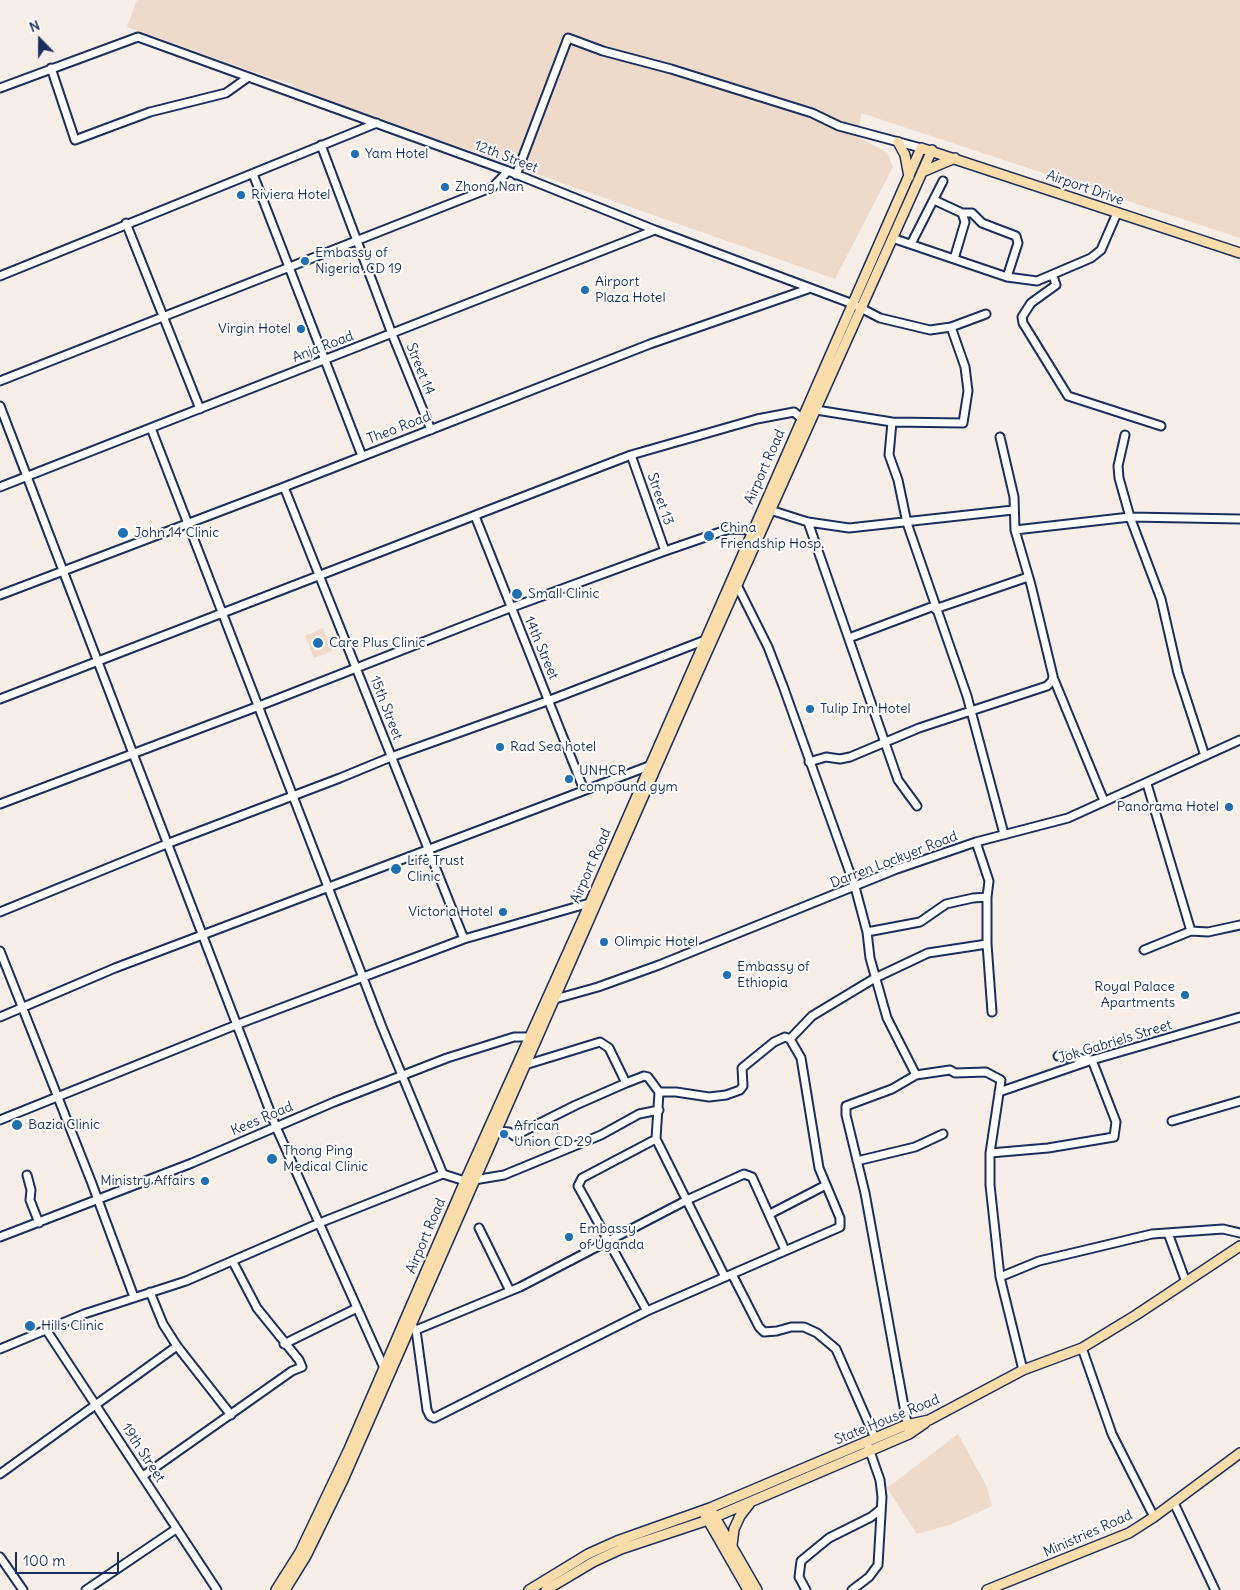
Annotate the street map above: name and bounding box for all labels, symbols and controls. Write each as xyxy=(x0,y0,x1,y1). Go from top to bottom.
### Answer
north arrow xyxy=(15,15,65,65)
text: N xyxy=(27,16,42,36)
street label: 12th Street xyxy=(472,137,540,177)
place label: Yam Hotel xyxy=(365,146,428,162)
marker: Yam Hotel xyxy=(349,148,361,160)
street label: Airport Drive xyxy=(1044,167,1126,209)
place label: Zhong Nan xyxy=(455,179,524,195)
marker: Zhong Nan xyxy=(439,181,451,193)
place label: Riviera Hotel xyxy=(251,187,330,203)
marker: Riviera Hotel xyxy=(235,189,247,201)
place label: Embassy of Nigeria .CD 19 xyxy=(315,245,402,278)
marker: Embassy of Nigeria .CD 19 xyxy=(299,255,311,267)
place label: Airport Plaza Hotel xyxy=(595,274,666,306)
marker: Airport Plaza Hotel xyxy=(579,284,591,296)
place label: Virgin Hotel xyxy=(218,321,291,337)
marker: Virgin Hotel xyxy=(295,323,307,335)
street label: Anja Road xyxy=(290,328,356,366)
street label: Street 14 xyxy=(402,341,438,397)
street label: Theo Road xyxy=(365,408,433,448)
street label: Airport Road xyxy=(741,427,789,507)
street label: Street 13 xyxy=(643,471,677,527)
place label: China Friendship Hosp. xyxy=(720,520,824,552)
place label: John 14 Clinic xyxy=(134,525,219,541)
marker: John 14 Clinic xyxy=(116,526,130,540)
marker: China Friendship Hosp. xyxy=(702,529,716,543)
place label: Small Clinic xyxy=(528,586,600,602)
marker: Small Clinic xyxy=(510,587,524,601)
street label: 14th Street xyxy=(520,614,562,682)
place label: Care Plus Clinic xyxy=(329,635,426,651)
marker: Care Plus Clinic xyxy=(311,636,325,650)
street label: 15th Street xyxy=(366,674,406,742)
place label: Tulip Inn Hotel xyxy=(820,701,911,717)
marker: Tulip Inn Hotel xyxy=(804,703,816,715)
place label: Rad Sea hotel xyxy=(510,739,596,755)
marker: Rad Sea hotel xyxy=(494,741,506,753)
place label: UNHCR compound gym xyxy=(579,763,678,796)
marker: UNHCR compound gym xyxy=(563,773,575,785)
place label: Panorama Hotel xyxy=(1117,799,1219,815)
marker: Panorama Hotel xyxy=(1223,801,1235,813)
street label: Airport Road xyxy=(567,826,615,906)
street label: Darren Lockyer Road xyxy=(828,828,960,892)
place label: Life Trust Clinic xyxy=(407,853,464,886)
marker: Life Trust Clinic xyxy=(389,862,403,876)
place label: Victoria Hotel xyxy=(408,904,493,920)
marker: Victoria Hotel xyxy=(497,906,509,918)
place label: Olimpic Hotel xyxy=(614,934,698,950)
marker: Olimpic Hotel xyxy=(598,936,610,948)
place label: Embassy of Ethiopia xyxy=(737,959,810,992)
marker: Embassy of Ethiopia xyxy=(721,969,733,981)
place label: Royal Palace Apartments xyxy=(1094,979,1175,1012)
marker: Royal Palace Apartments xyxy=(1179,989,1191,1001)
street label: Jok Gabriels Street xyxy=(1056,1017,1174,1067)
street label: Kees Road xyxy=(228,1098,296,1140)
place label: Bazia Clinic xyxy=(28,1117,100,1133)
marker: Bazia Clinic xyxy=(10,1118,24,1132)
place label: African Union CD 29 xyxy=(514,1118,592,1150)
marker: African Union CD 29 xyxy=(498,1128,510,1140)
place label: Thong Ping Medical Clinic xyxy=(283,1143,368,1176)
marker: Thong Ping Medical Clinic xyxy=(265,1152,279,1166)
place label: Ministry Affairs xyxy=(100,1173,195,1189)
marker: Ministry Affairs xyxy=(199,1175,211,1187)
street label: Airport Road xyxy=(403,1196,449,1276)
place label: Embassy of Uganda xyxy=(579,1221,644,1254)
marker: Embassy of Uganda xyxy=(563,1231,575,1243)
place label: Hills Clinic xyxy=(41,1318,104,1334)
marker: Hills Clinic xyxy=(23,1319,37,1333)
street label: State House Road xyxy=(832,1391,942,1449)
street label: 19th Street xyxy=(118,1420,168,1486)
street label: Ministries Road xyxy=(1041,1507,1135,1561)
scale bar xyxy=(18,1542,121,1574)
text: 100 m xyxy=(23,1551,65,1570)

